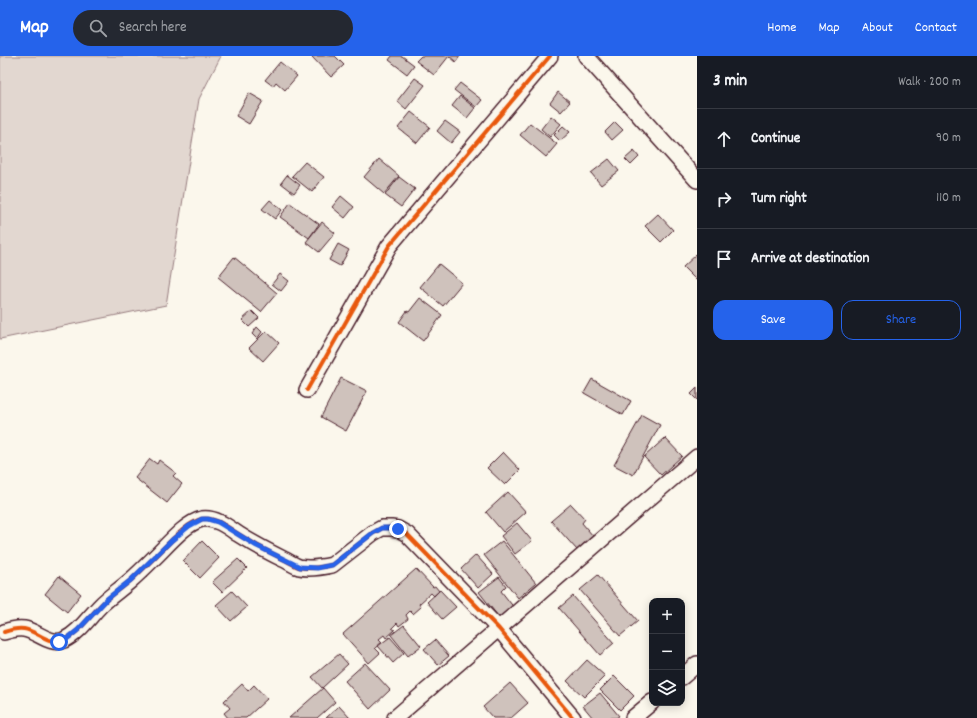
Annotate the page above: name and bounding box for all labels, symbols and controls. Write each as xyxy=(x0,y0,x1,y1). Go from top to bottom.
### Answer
search box xyxy=(73,10,353,46)
text: Map xyxy=(20,15,49,42)
icon: search xyxy=(87,17,109,39)
text: Search here xyxy=(119,17,187,39)
text: Home xyxy=(767,18,796,38)
text: Map xyxy=(818,18,840,38)
text: About xyxy=(862,18,893,38)
text: Contact xyxy=(915,18,957,38)
text: 3 min xyxy=(713,70,747,94)
text: Walk · 200 m xyxy=(898,73,961,92)
icon: ahead xyxy=(713,128,735,150)
text: Continue xyxy=(751,128,800,150)
text: 90 m xyxy=(936,129,961,148)
icon: right xyxy=(713,188,735,210)
text: Turn right xyxy=(751,188,807,210)
text: 110 m xyxy=(936,189,961,208)
icon: arrive xyxy=(713,248,735,270)
text: Arrive at destination xyxy=(751,248,869,270)
button: Save xyxy=(713,300,833,340)
button: Share xyxy=(841,300,961,340)
route end xyxy=(389,520,407,538)
map controls xyxy=(649,598,685,706)
button: + xyxy=(649,598,685,634)
route start xyxy=(50,633,68,651)
button: − xyxy=(649,634,685,670)
button: layers xyxy=(649,670,685,706)

